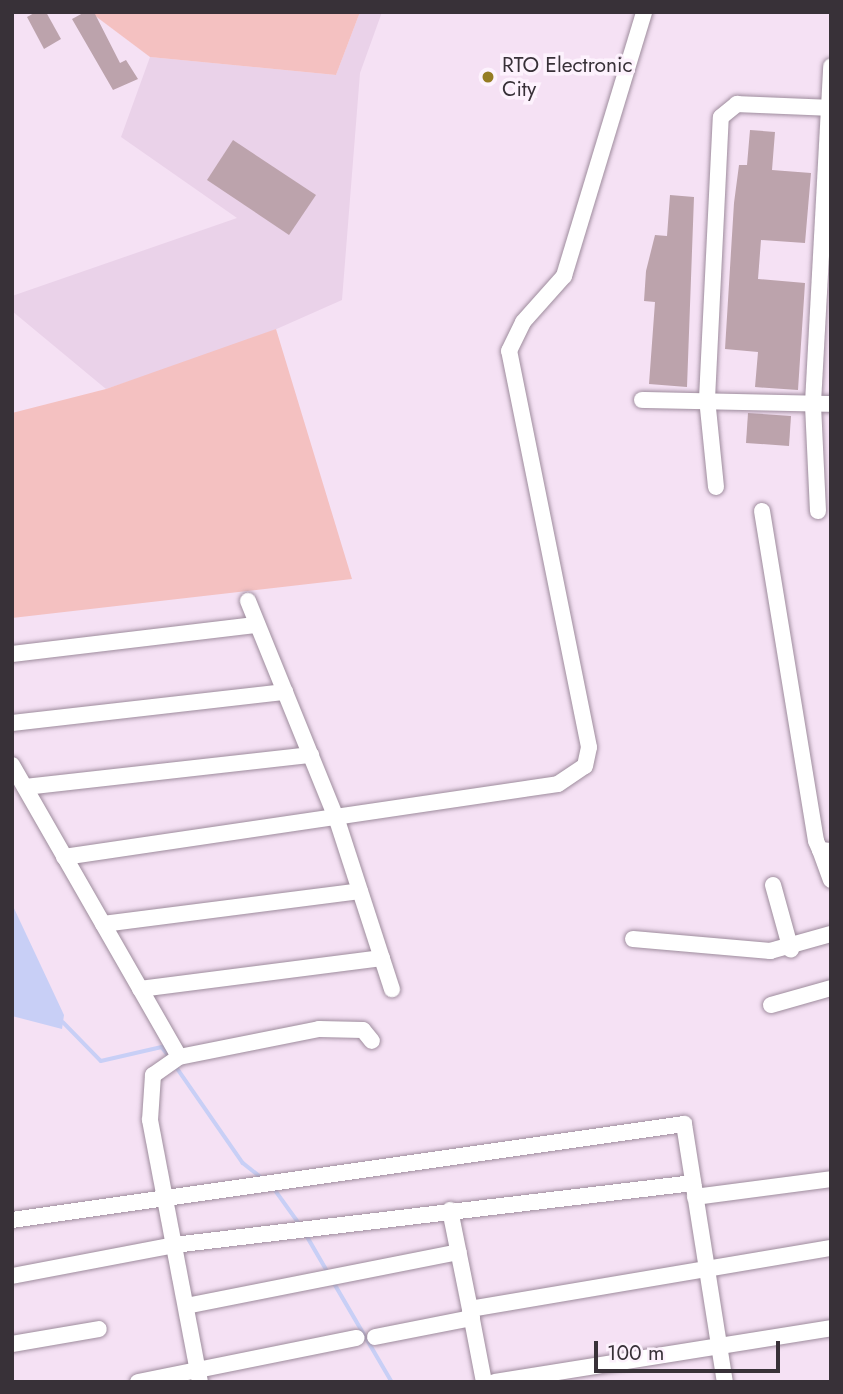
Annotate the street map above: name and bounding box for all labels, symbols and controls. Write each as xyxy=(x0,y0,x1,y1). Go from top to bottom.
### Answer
place label: RTO Electronic City xyxy=(502,52,633,102)
marker: RTO Electronic City xyxy=(480,69,496,85)
scale bar xyxy=(598,1328,784,1372)
text: 100 m xyxy=(607,1338,664,1368)

